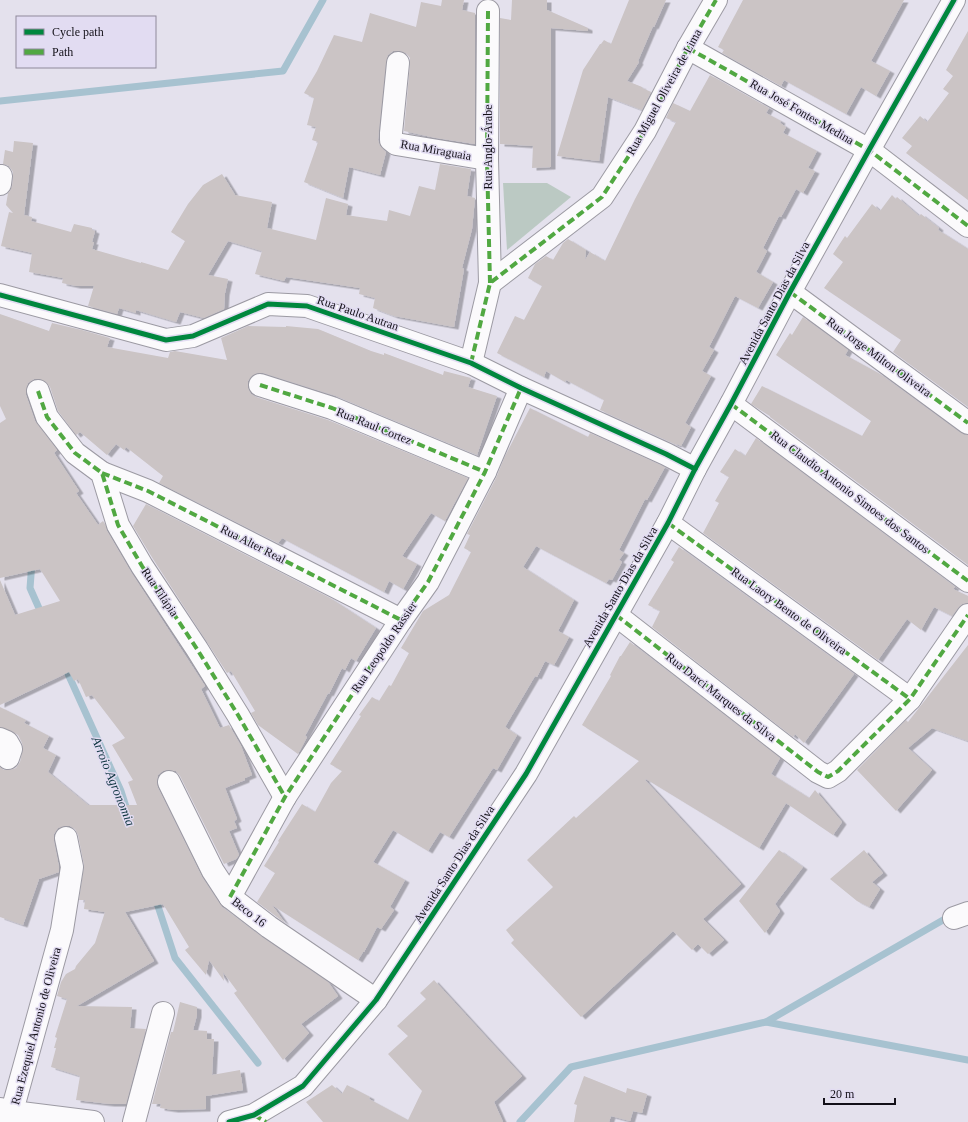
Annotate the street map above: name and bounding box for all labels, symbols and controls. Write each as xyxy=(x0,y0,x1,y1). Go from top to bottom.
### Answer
legend xyxy=(16,16,156,68)
text: Cycle path xyxy=(52,25,104,39)
street label: Rua Miguel Oliveira de Lima xyxy=(623,26,705,157)
text: Path xyxy=(52,45,73,59)
street label: Rua José Fontes Medina xyxy=(748,77,857,148)
street label: Rua Anglo-Árabe xyxy=(481,105,495,189)
street label: Rua Miraguaia xyxy=(400,137,473,163)
street label: Avenida Santo Dias da Silva xyxy=(736,239,813,367)
street label: Rua Paulo Autran xyxy=(315,292,401,334)
street label: Rua Jorge Milton Oliveira xyxy=(824,314,935,400)
street label: Rua Raul Cortez xyxy=(334,405,414,447)
street label: Rua Claudio Antonio Simoes dos Santos xyxy=(768,428,932,556)
street label: Rua Alter Real xyxy=(218,522,289,567)
street label: Avenida Santo Dias da Silva xyxy=(580,524,661,650)
street label: Rua Laory Bento de Oliveira xyxy=(729,564,850,658)
street label: Rua Tilápia xyxy=(139,565,182,620)
street label: Rua Leopoldo Rassier xyxy=(348,599,420,695)
street label: Rua Darci Marques da Silva xyxy=(663,650,779,745)
water label: Arroio Agronomia xyxy=(88,733,139,829)
street label: Avenida Santo Dias da Silva xyxy=(411,802,498,925)
street label: Beco 16 xyxy=(229,894,269,930)
street label: Rua Ezequiel Antonio de Oliveira xyxy=(8,945,64,1106)
scale bar xyxy=(824,1080,895,1106)
text: 20 m xyxy=(830,1087,855,1101)

